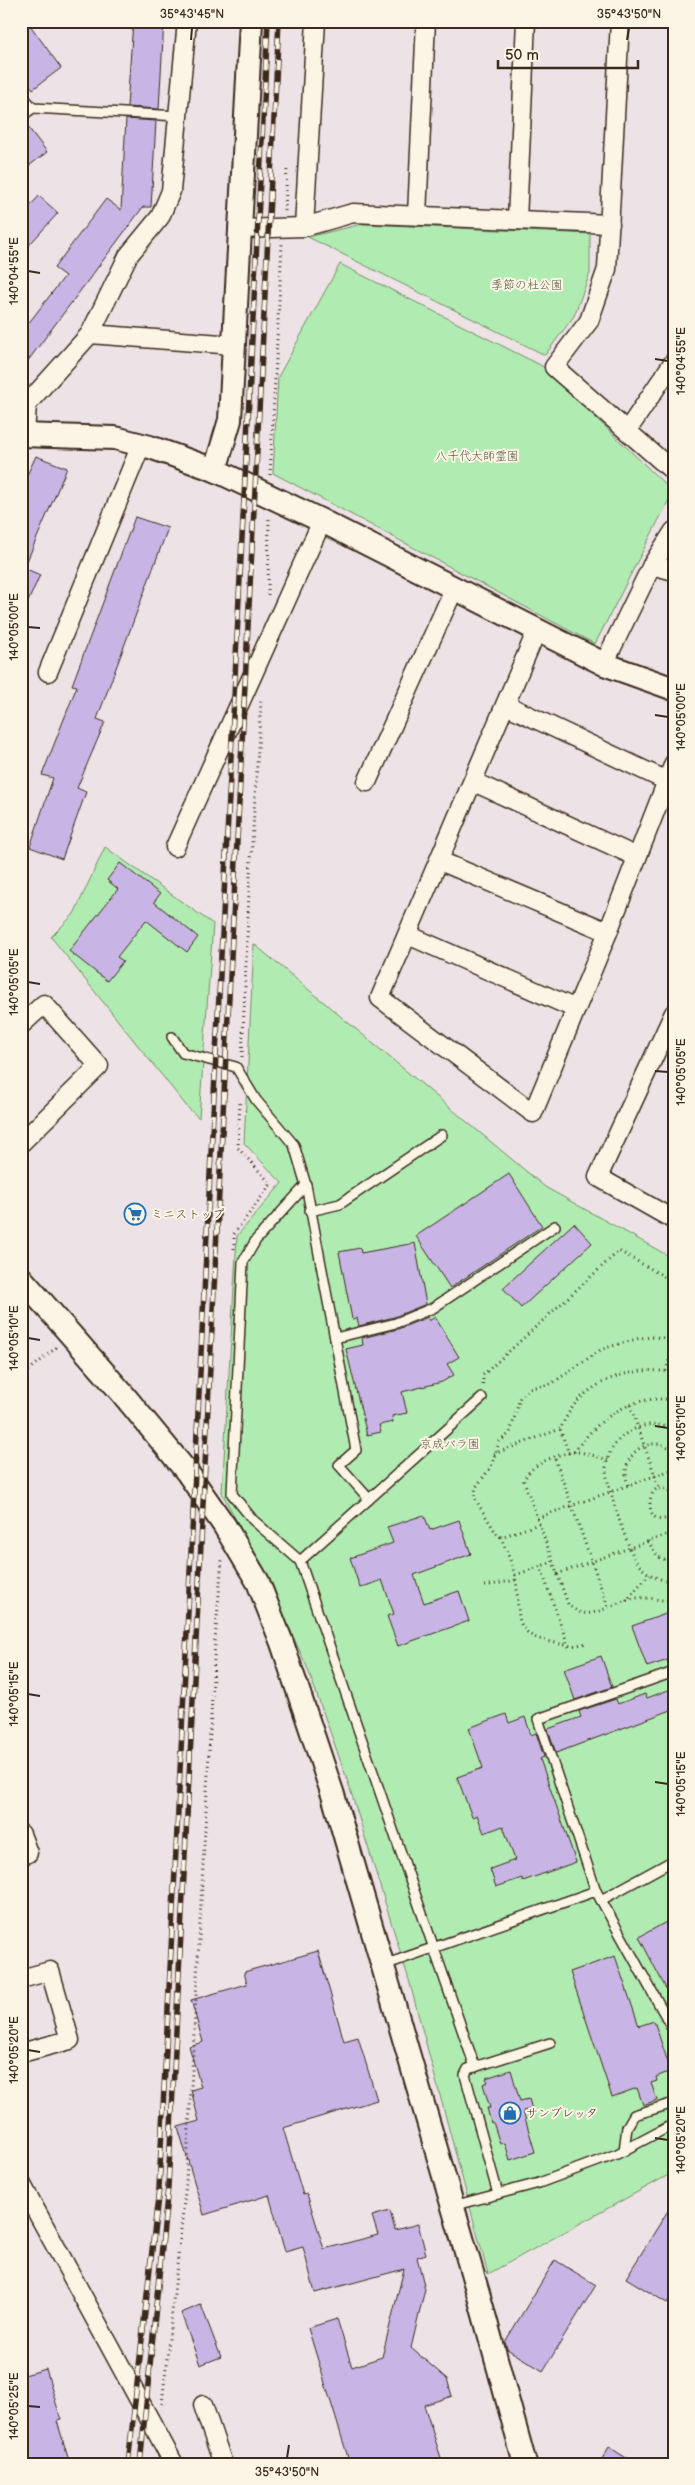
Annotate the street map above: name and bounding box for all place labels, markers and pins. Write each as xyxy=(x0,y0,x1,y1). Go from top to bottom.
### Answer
supermarket icon: ミニストップ xyxy=(123,1202,147,1226)
place label: ミニストップ xyxy=(151,1207,224,1222)
shop icon: サンブレッタ xyxy=(498,2101,522,2125)
place label: サンブレッタ xyxy=(526,2106,598,2121)

